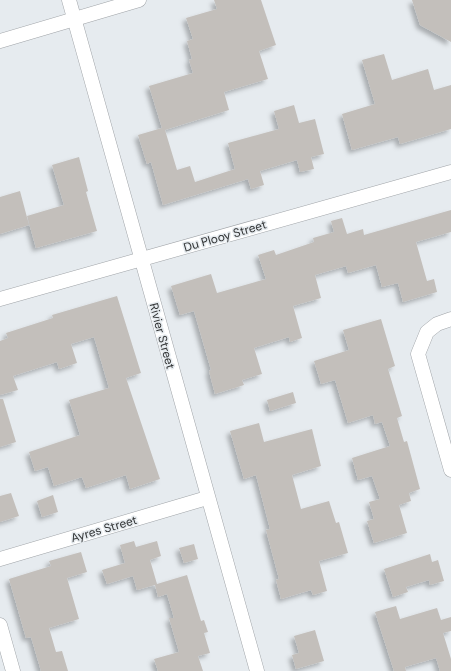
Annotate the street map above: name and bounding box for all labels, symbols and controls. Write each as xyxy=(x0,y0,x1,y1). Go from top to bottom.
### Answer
street label: Du Plooy Street xyxy=(182,216,269,255)
street label: Rivier Street xyxy=(146,301,179,371)
street label: Ayres Street xyxy=(69,512,139,546)

